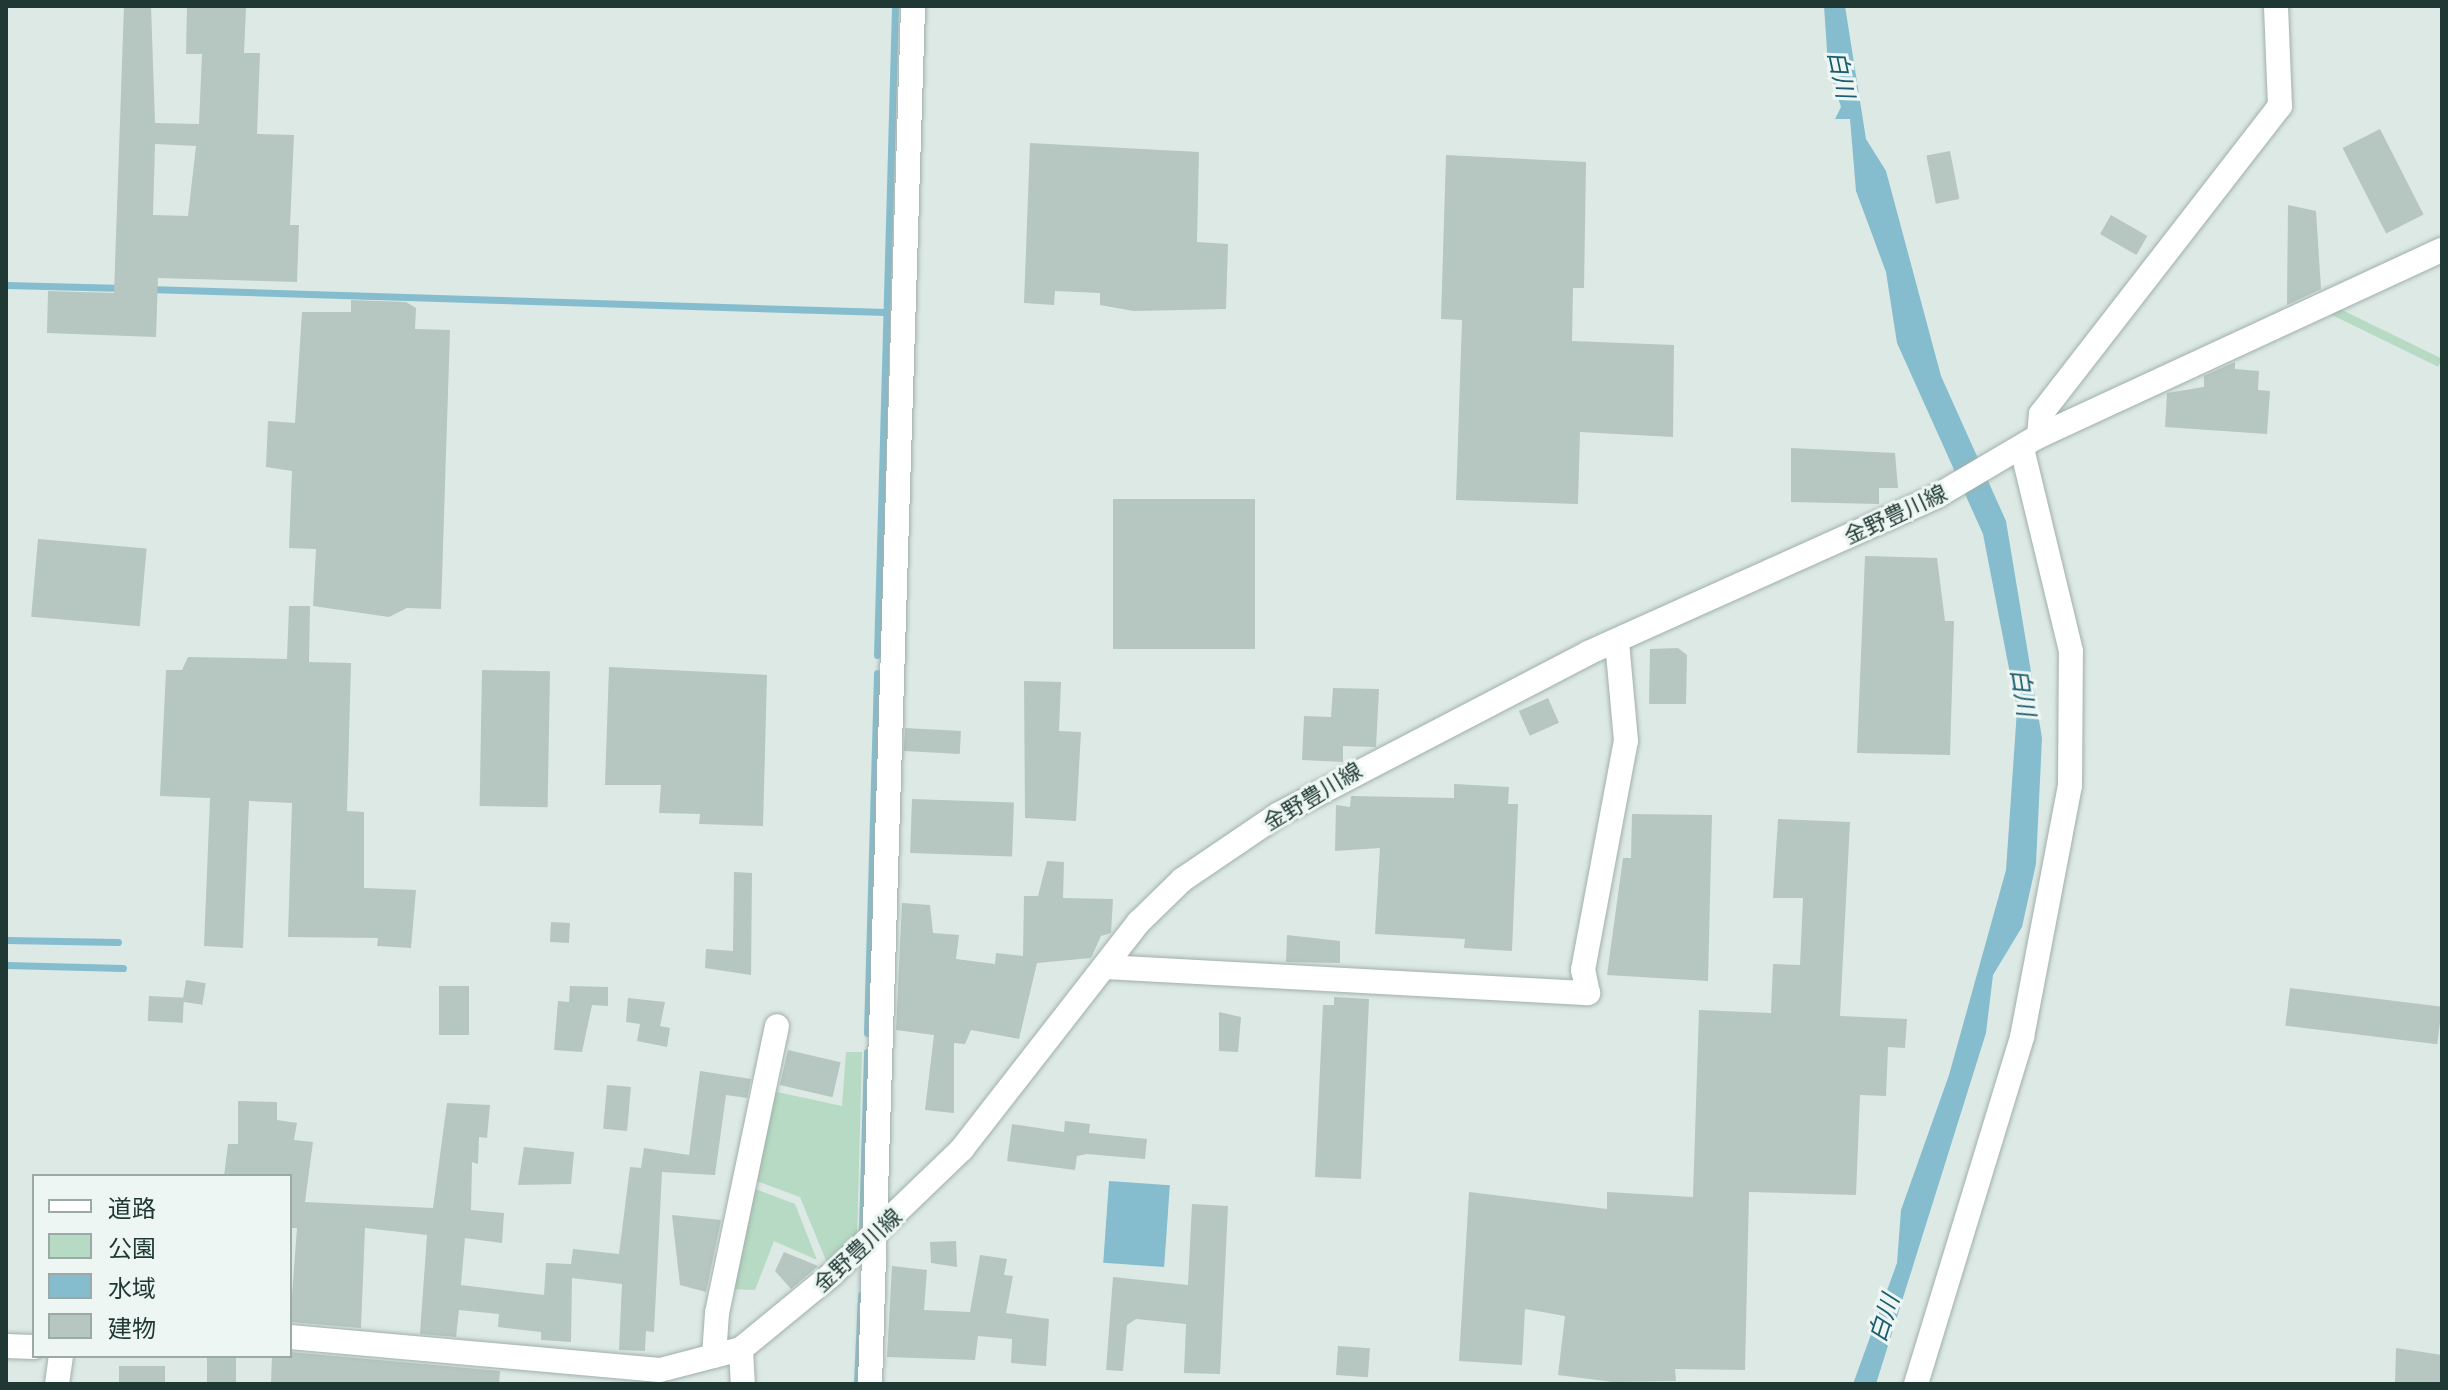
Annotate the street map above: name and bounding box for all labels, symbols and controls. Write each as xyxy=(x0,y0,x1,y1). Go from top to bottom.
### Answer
water label: 白川 xyxy=(1823,48,1861,100)
street label: 金野豊川線 xyxy=(1840,479,1950,549)
water label: 白川 xyxy=(2006,666,2042,718)
street label: 金野豊川線 xyxy=(1258,756,1366,836)
legend xyxy=(32,1174,292,1358)
text: 道路 xyxy=(108,1193,156,1222)
street label: 金野豊川線 xyxy=(808,1203,906,1297)
text: 公園 xyxy=(108,1233,156,1262)
text: 水域 xyxy=(108,1273,156,1302)
water label: 白川 xyxy=(1862,1291,1904,1345)
text: 建物 xyxy=(108,1313,156,1342)

